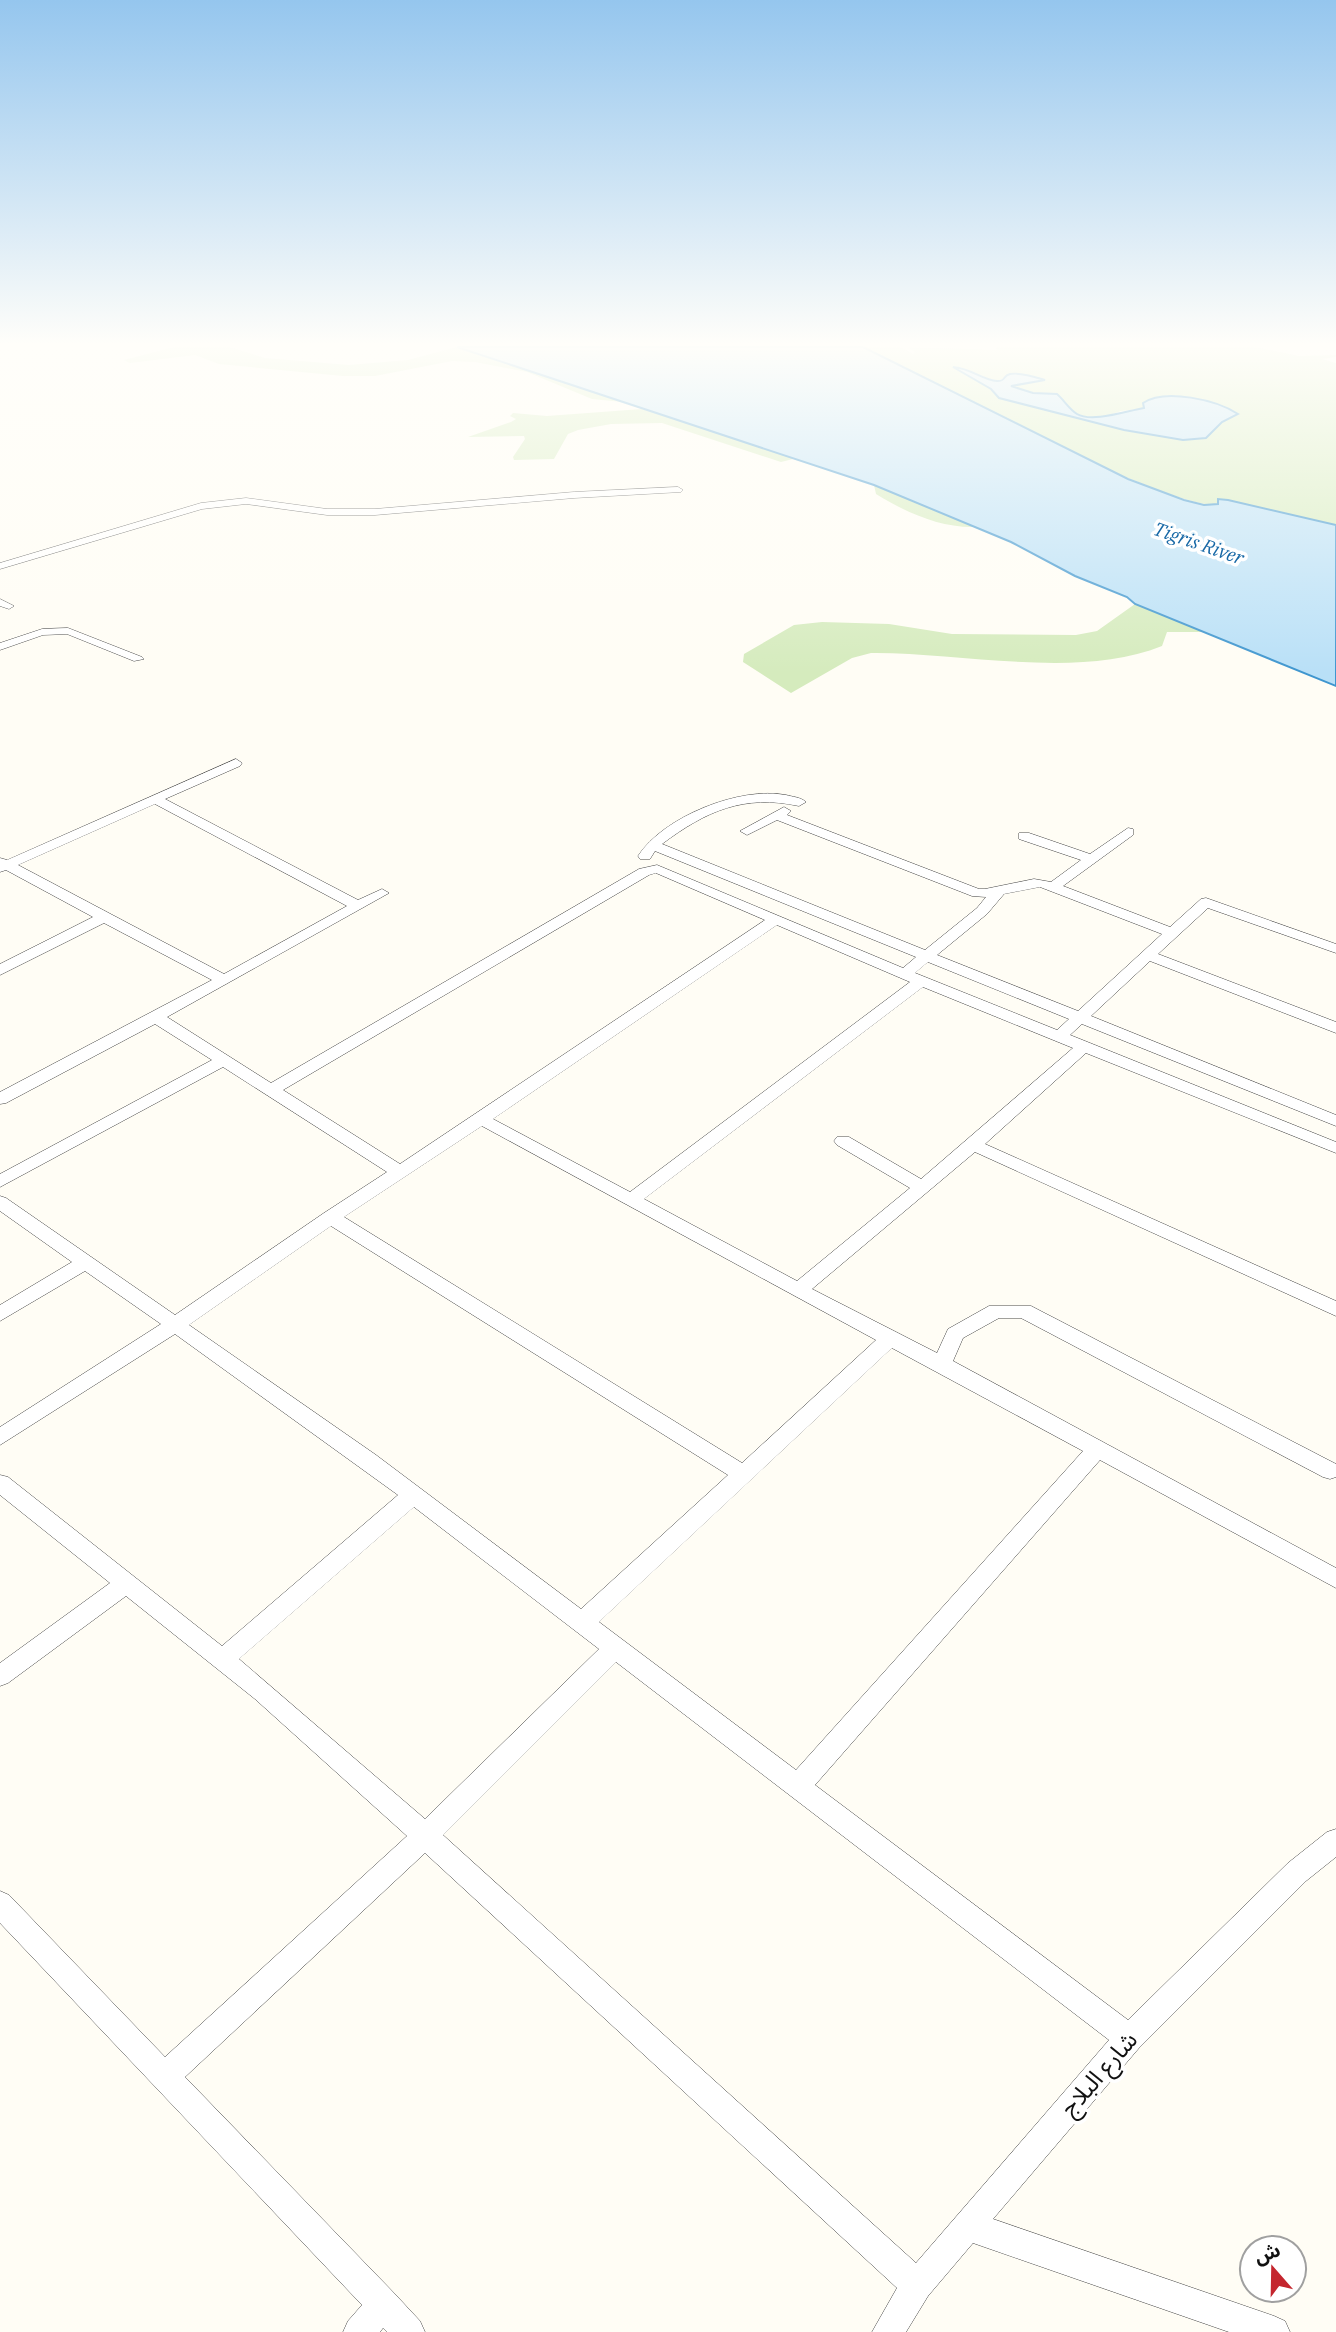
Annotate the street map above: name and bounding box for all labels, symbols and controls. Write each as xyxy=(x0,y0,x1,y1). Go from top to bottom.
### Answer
water label: Tigris River xyxy=(1151,516,1248,570)
street label: شارع البلاج xyxy=(1053,2024,1145,2124)
north arrow xyxy=(1238,2234,1308,2304)
text: ش xyxy=(1251,2237,1284,2269)

